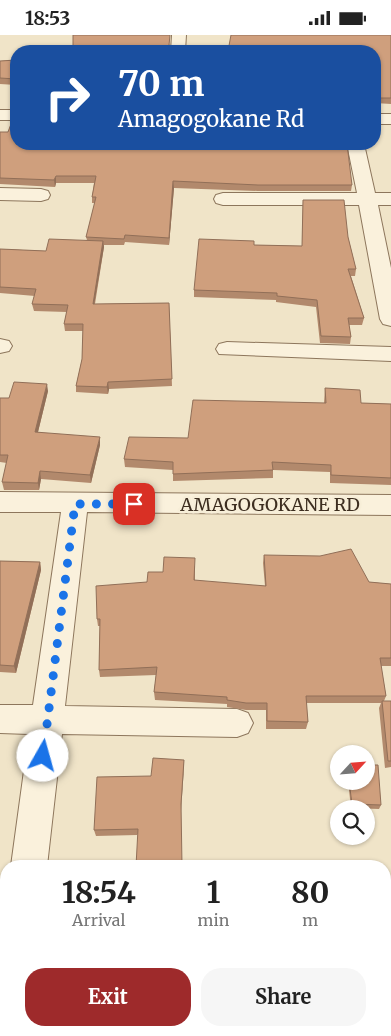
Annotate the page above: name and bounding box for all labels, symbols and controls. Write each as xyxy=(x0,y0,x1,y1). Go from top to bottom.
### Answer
text: 18:53 xyxy=(25,6,70,30)
text: 70 m xyxy=(118,62,205,106)
icon: right xyxy=(35,65,100,130)
text: Amagogokane Rd xyxy=(118,105,304,133)
pin xyxy=(113,483,155,525)
icon: arrive xyxy=(120,490,148,518)
street label: AMAGOGOKANE RD xyxy=(179,493,360,516)
position arrow xyxy=(16,729,68,781)
north arrow xyxy=(330,745,375,790)
map controls xyxy=(330,745,375,845)
button: search xyxy=(330,800,375,845)
text: 18:54 xyxy=(62,873,136,911)
text: 1 xyxy=(206,873,220,911)
text: 80 xyxy=(291,873,329,911)
text: Arrival xyxy=(72,910,126,930)
text: min xyxy=(198,910,229,930)
text: m xyxy=(302,910,318,930)
button: Exit xyxy=(25,968,191,1026)
button: Share xyxy=(201,968,366,1026)

